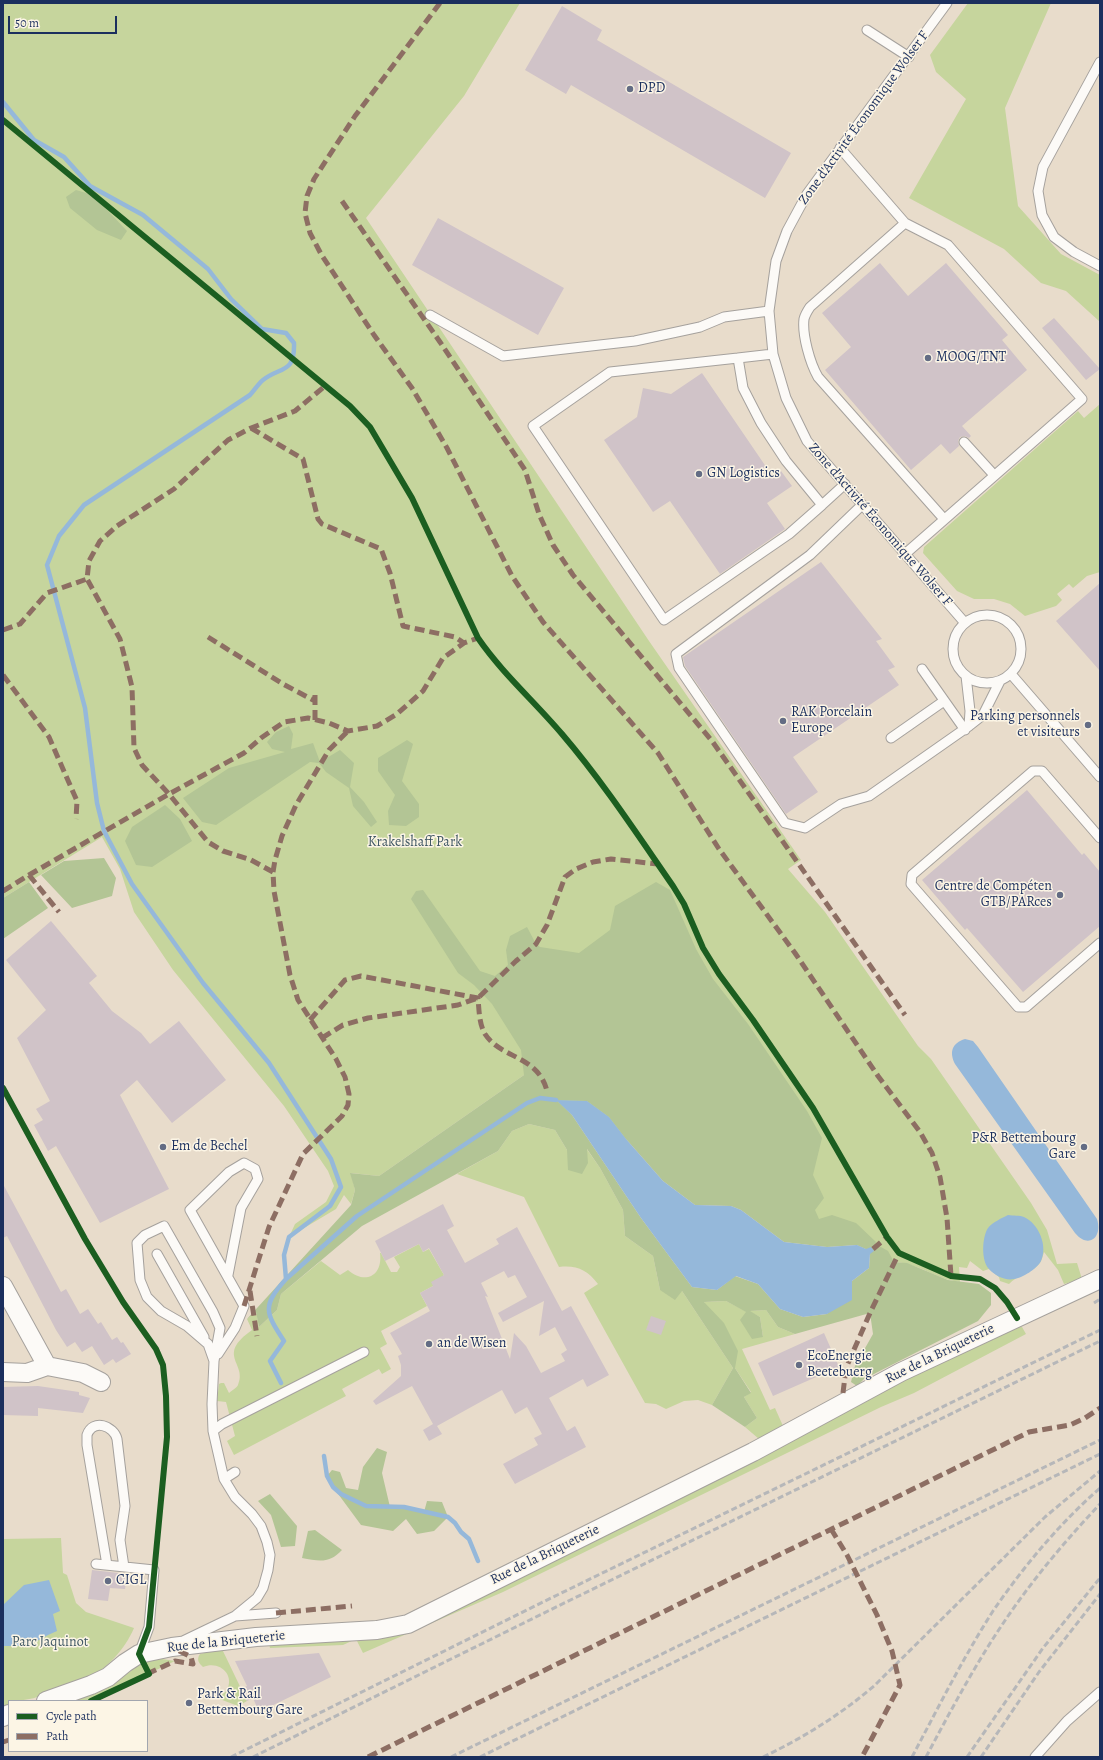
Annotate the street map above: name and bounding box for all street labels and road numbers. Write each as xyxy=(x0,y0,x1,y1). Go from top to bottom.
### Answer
street label: Zone d'Activité Économique Wolser F xyxy=(795,28,933,208)
street label: Zone d'Activité Économique Wolser F xyxy=(805,440,955,610)
street label: Rue de la Briqueterie xyxy=(883,1320,997,1388)
street label: Rue de la Briqueterie xyxy=(488,1521,602,1589)
street label: Rue de la Briqueterie xyxy=(166,1627,286,1657)

